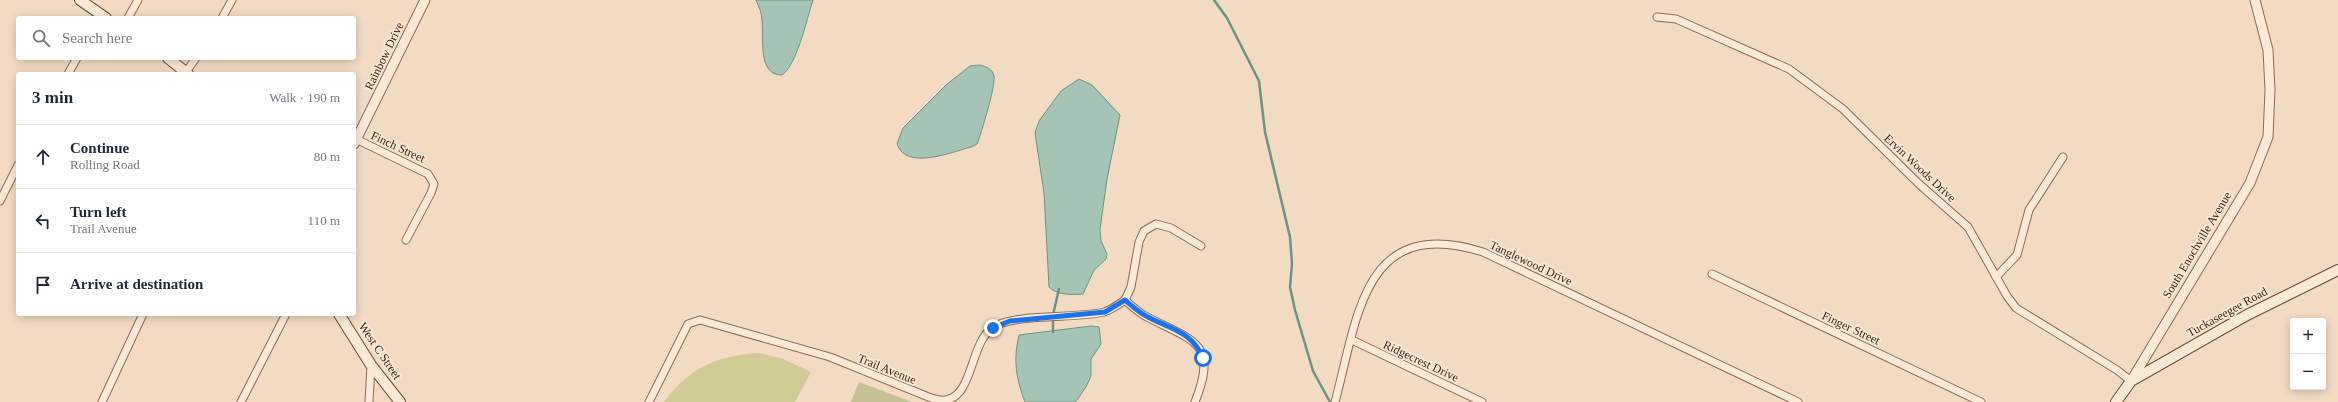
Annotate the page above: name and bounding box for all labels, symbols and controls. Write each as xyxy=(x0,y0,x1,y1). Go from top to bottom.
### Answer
search box xyxy=(16,16,356,60)
street label: Rainbow Drive xyxy=(362,20,406,92)
icon: search xyxy=(30,27,52,49)
text: Search here xyxy=(62,30,132,46)
text: 3 min xyxy=(32,88,73,107)
text: Walk · 190 m xyxy=(269,90,340,105)
street label: Finch Street xyxy=(369,128,428,166)
street label: Ervin Woods Drive xyxy=(1881,131,1959,205)
text: Continue xyxy=(70,140,129,156)
icon: ahead xyxy=(32,146,54,168)
text: 80 m xyxy=(314,149,340,164)
text: Rolling Road xyxy=(70,157,140,172)
street label: South Enochville Avenue xyxy=(2160,189,2234,301)
text: Turn left xyxy=(70,204,127,220)
icon: left xyxy=(32,210,54,232)
text: 110 m xyxy=(308,213,340,228)
text: Trail Avenue xyxy=(70,221,137,236)
street label: Tanglewood Drive xyxy=(1487,238,1575,288)
icon: arrive xyxy=(32,274,54,296)
text: Arrive at destination xyxy=(70,276,203,292)
street label: Tuckaseegee Road xyxy=(2184,284,2270,340)
street label: Finger Street xyxy=(1820,308,1883,348)
map controls xyxy=(2290,318,2326,390)
button: + xyxy=(2290,318,2326,354)
route end xyxy=(984,319,1002,337)
street label: West C Street xyxy=(356,320,405,383)
street label: Ridgecrest Drive xyxy=(1381,337,1461,385)
route start xyxy=(1194,349,1212,367)
street label: Trail Avenue xyxy=(856,351,918,387)
button: − xyxy=(2290,354,2326,390)

